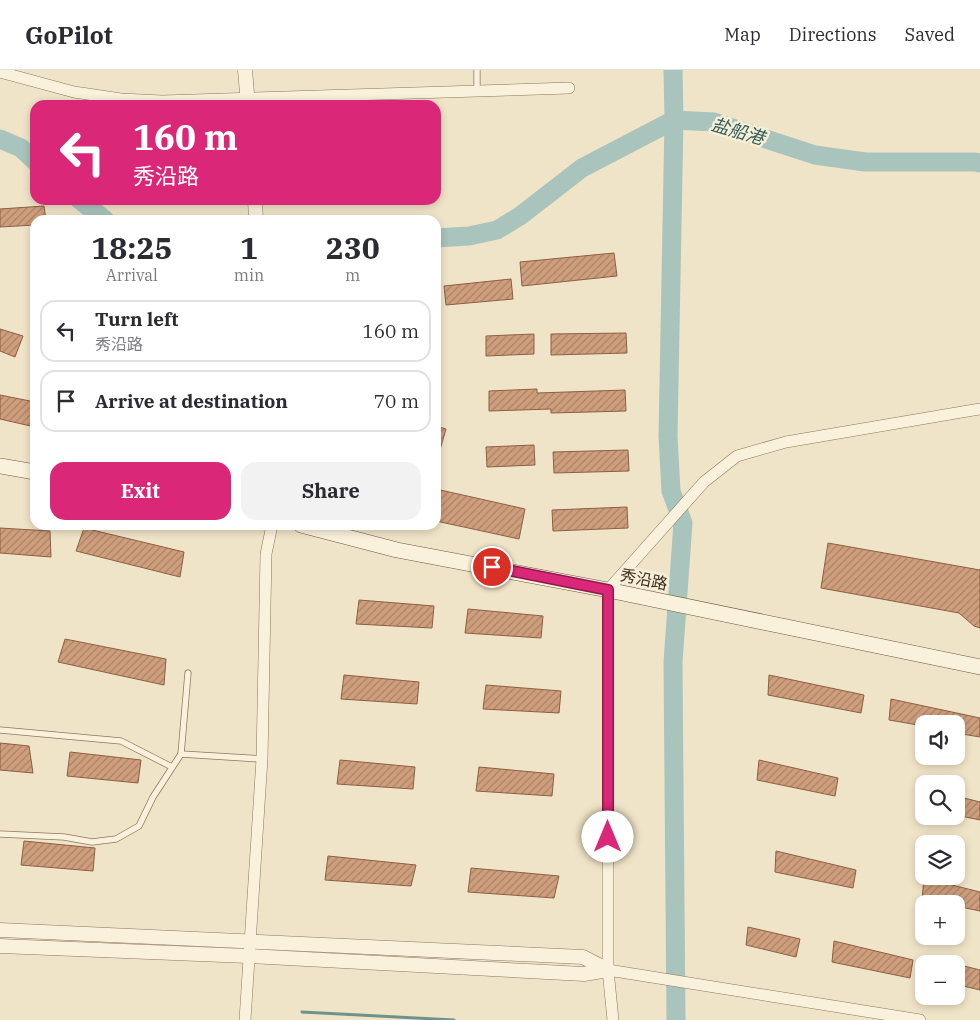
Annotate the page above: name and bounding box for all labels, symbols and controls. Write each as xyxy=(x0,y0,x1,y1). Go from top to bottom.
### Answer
text: GoPilot xyxy=(25,19,113,51)
text: Map xyxy=(724,23,761,46)
text: Directions xyxy=(789,23,877,46)
text: Saved xyxy=(905,23,955,46)
water label: 盐船港 xyxy=(709,113,770,150)
text: 160 m xyxy=(133,114,238,160)
icon: left xyxy=(50,120,115,185)
text: 秀沿路 xyxy=(133,161,199,190)
text: 18:25 xyxy=(91,228,172,267)
text: 1 xyxy=(240,228,258,267)
text: 230 xyxy=(326,228,380,267)
text: Arrival xyxy=(106,265,158,285)
text: min xyxy=(234,265,264,285)
text: m xyxy=(345,265,360,285)
text: Turn left xyxy=(95,307,178,331)
icon: left xyxy=(52,317,80,345)
text: 160 m xyxy=(362,319,419,343)
text: 秀沿路 xyxy=(95,334,143,354)
icon: arrive xyxy=(52,387,80,415)
text: Arrive at destination xyxy=(95,389,288,413)
text: 70 m xyxy=(374,389,419,413)
button: Exit xyxy=(50,462,231,520)
button: Share xyxy=(241,462,421,520)
pin xyxy=(471,546,513,588)
icon: arrive xyxy=(478,553,506,581)
street label: 秀沿路 xyxy=(618,564,670,594)
map controls xyxy=(915,715,965,1005)
button: sound xyxy=(915,715,965,765)
button: search xyxy=(915,775,965,825)
position arrow xyxy=(581,810,633,862)
button: layers xyxy=(915,835,965,885)
button: + xyxy=(915,895,965,945)
button: − xyxy=(915,955,965,1005)

